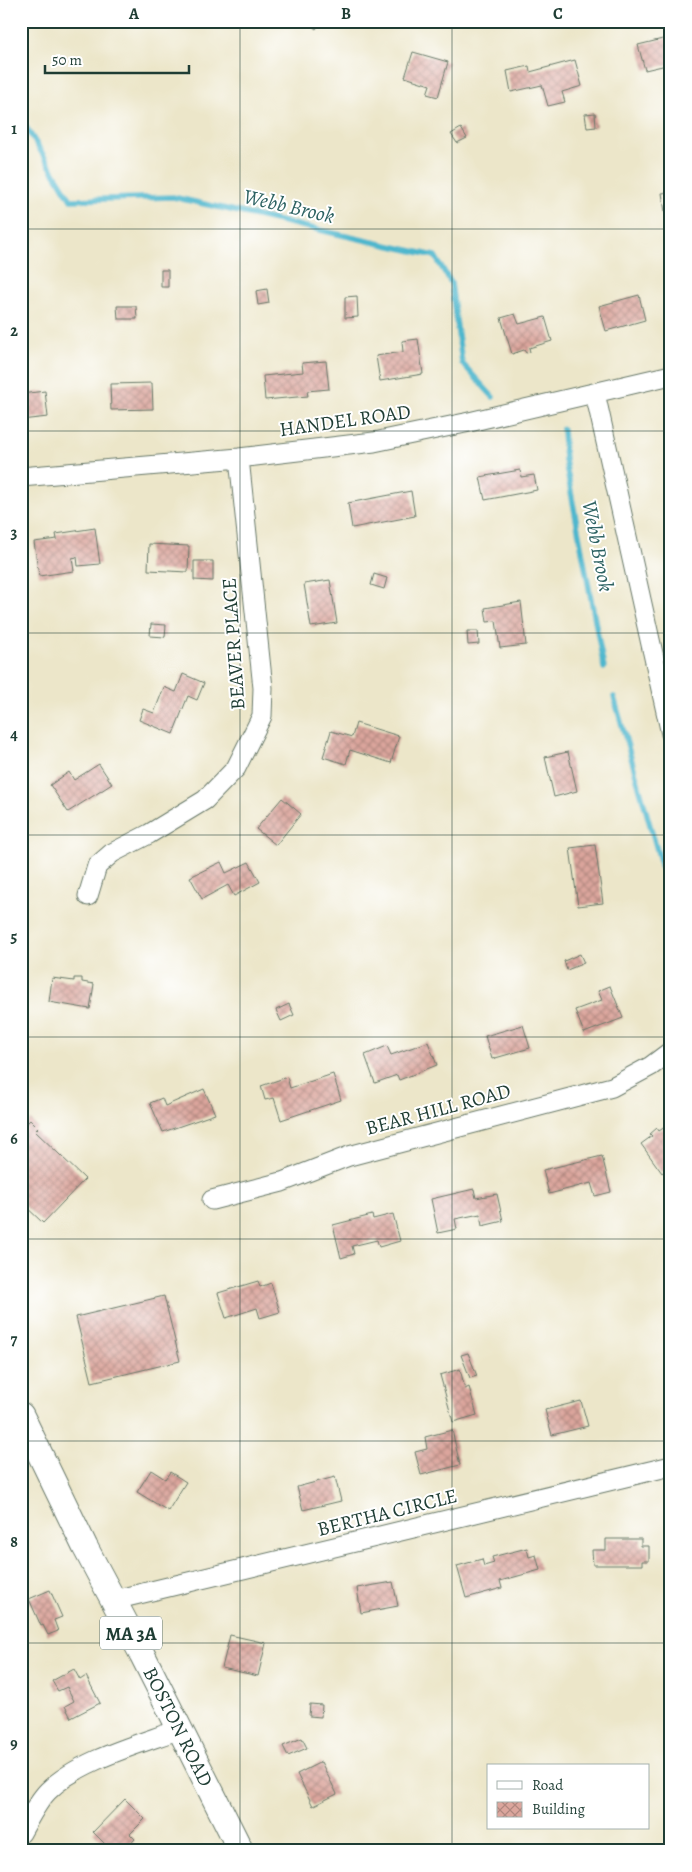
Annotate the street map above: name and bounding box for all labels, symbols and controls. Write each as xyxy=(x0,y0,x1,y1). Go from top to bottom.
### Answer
text: A xyxy=(128,3,140,25)
text: B xyxy=(341,3,351,25)
text: C xyxy=(553,3,563,25)
scale bar xyxy=(45,42,189,74)
text: 50 m xyxy=(52,50,82,70)
text: 1 xyxy=(11,118,17,140)
water label: Webb Brook xyxy=(241,182,337,230)
text: 2 xyxy=(10,320,18,342)
street label: HANDEL ROAD xyxy=(278,398,412,443)
water label: Webb Brook xyxy=(575,498,621,594)
text: 3 xyxy=(11,522,18,544)
street label: BEAVER PLACE xyxy=(215,577,252,711)
text: 4 xyxy=(10,724,18,746)
text: 5 xyxy=(11,926,18,948)
street label: BEAR HILL ROAD xyxy=(363,1077,514,1142)
text: 6 xyxy=(10,1128,18,1150)
text: 7 xyxy=(11,1329,18,1351)
street label: BERTHA CIRCLE xyxy=(314,1482,460,1543)
text: 8 xyxy=(10,1531,18,1553)
road number: MA 3A xyxy=(100,1616,162,1650)
street label: BOSTON ROAD xyxy=(137,1662,219,1791)
text: 9 xyxy=(10,1733,18,1755)
legend xyxy=(487,1764,650,1830)
text: Road xyxy=(532,1775,564,1795)
text: Building xyxy=(532,1799,585,1819)

